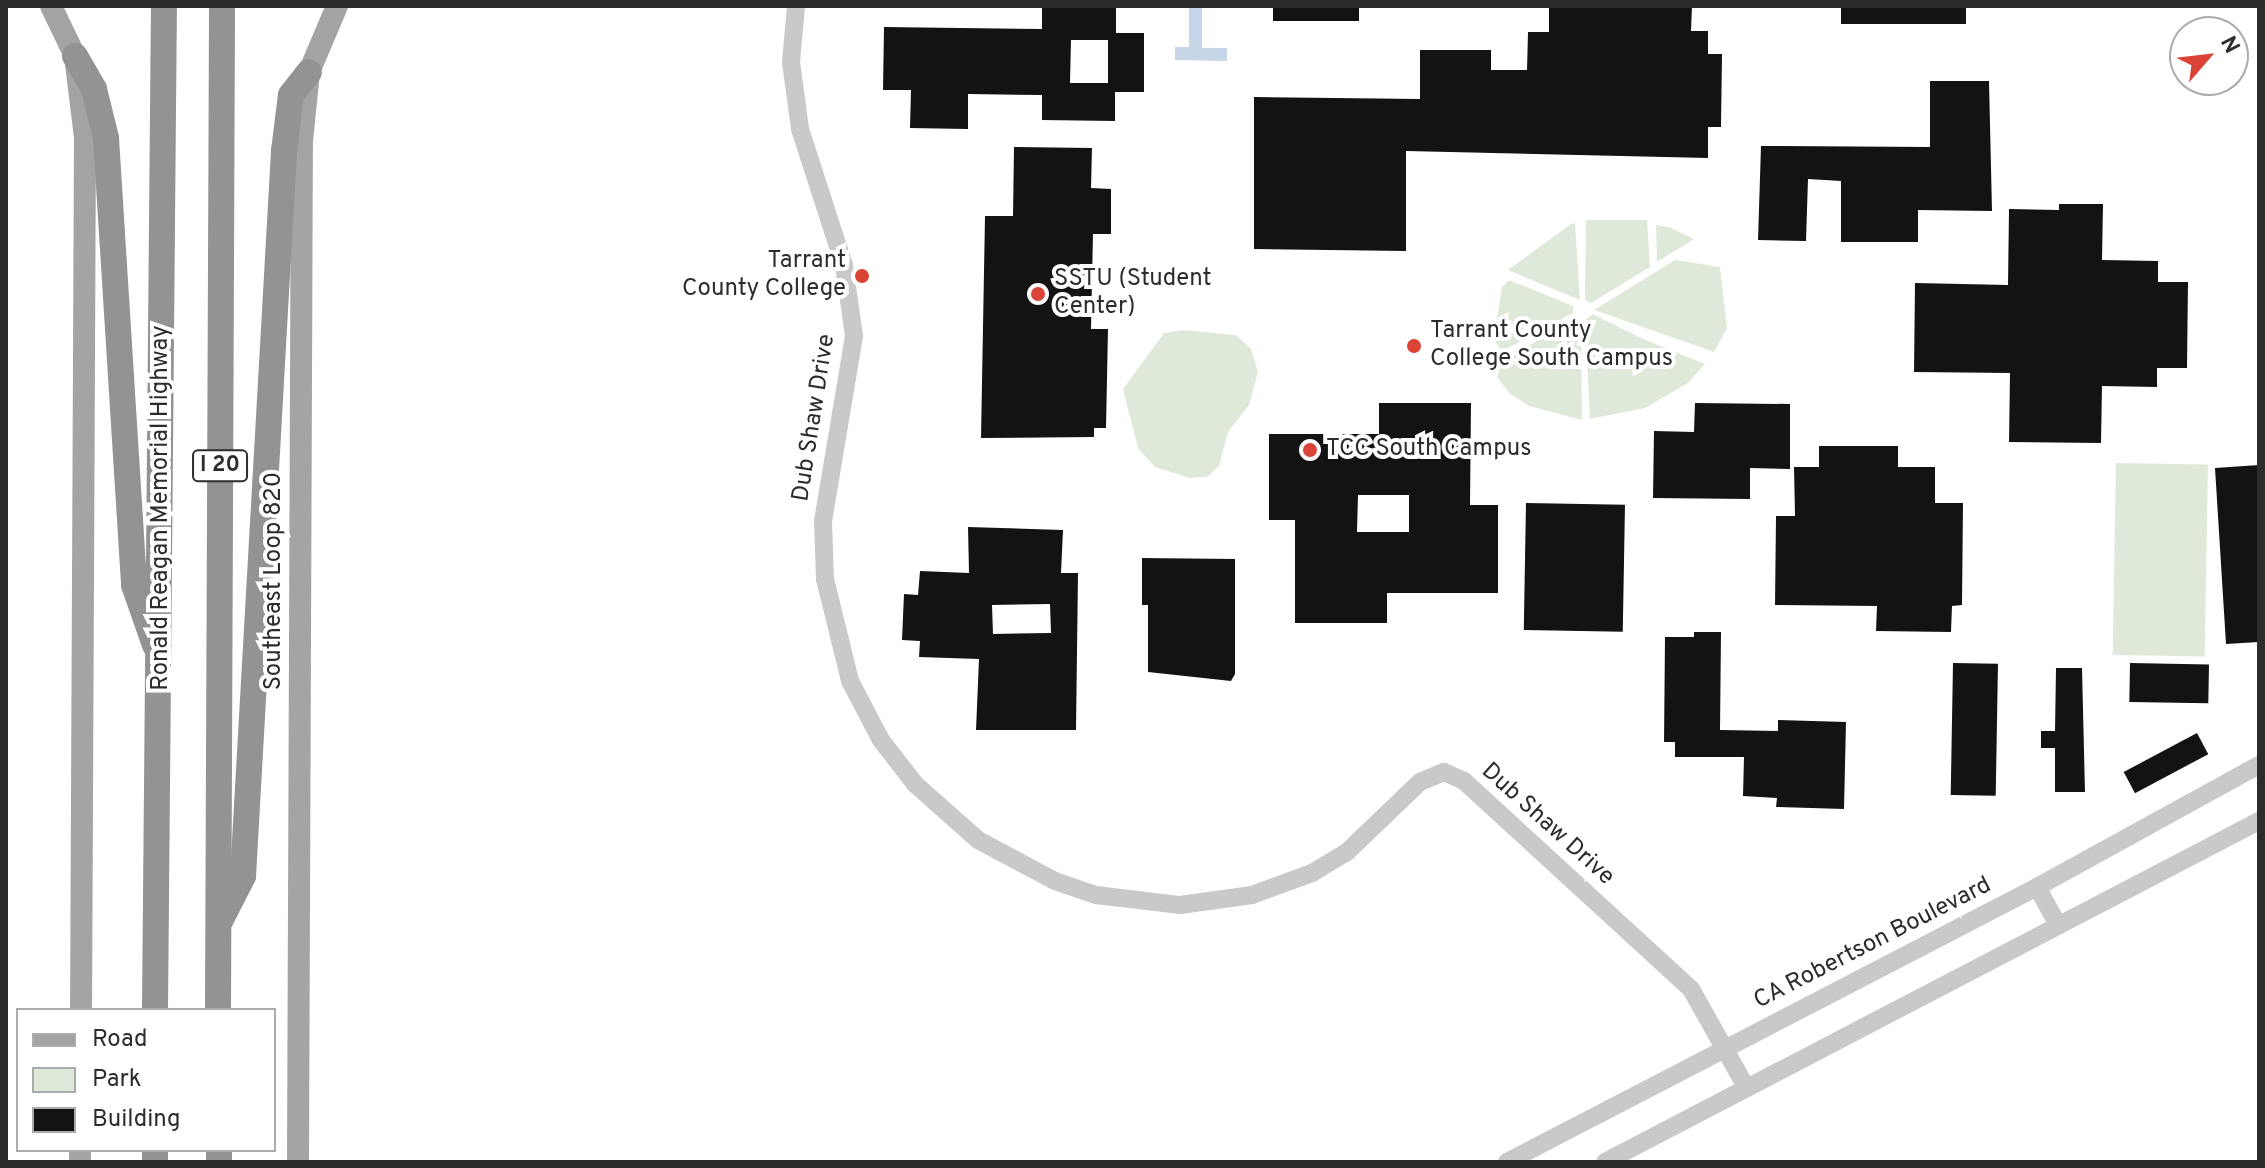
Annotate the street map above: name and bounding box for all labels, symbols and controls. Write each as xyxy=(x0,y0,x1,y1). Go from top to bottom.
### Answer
north arrow xyxy=(2169,16,2249,96)
text: N xyxy=(2213,32,2244,59)
place label: Tarrant County College xyxy=(682,248,846,304)
place label: SSTU (Student Center) xyxy=(1054,266,1212,322)
marker: Tarrant County College xyxy=(853,267,871,285)
marker: SSTU (Student Center) xyxy=(1029,285,1047,303)
place label: Tarrant County College South Campus xyxy=(1430,318,1673,374)
street label: Ronald Reagan Memorial Highway xyxy=(148,325,176,691)
street label: Dub Shaw Drive xyxy=(788,332,842,504)
marker: Tarrant County College South Campus xyxy=(1405,337,1423,355)
place label: TCC South Campus xyxy=(1326,436,1532,464)
marker: TCC South Campus xyxy=(1301,441,1319,459)
road number: I 20 xyxy=(192,448,248,484)
street label: Southeast Loop 820 xyxy=(261,472,289,690)
street label: Dub Shaw Drive xyxy=(1475,758,1619,892)
street label: CA Robertson Boulevard xyxy=(1749,871,1997,1017)
legend xyxy=(16,1008,276,1152)
text: Road xyxy=(92,1025,148,1055)
text: Park xyxy=(92,1065,142,1095)
text: Building xyxy=(92,1105,181,1135)

